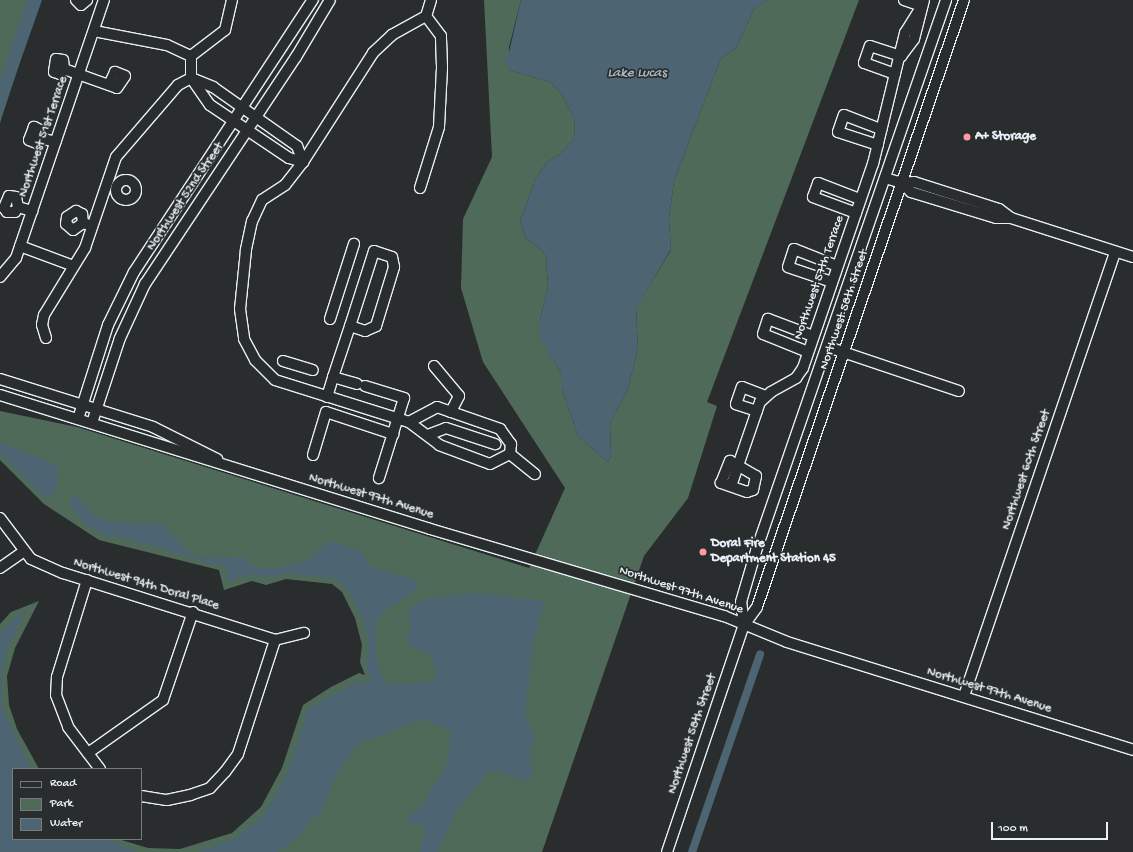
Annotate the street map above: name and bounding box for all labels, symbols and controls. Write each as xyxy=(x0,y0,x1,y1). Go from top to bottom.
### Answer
water label: Lake Lucas xyxy=(607,66,667,82)
street label: Northwest 51st Terrace xyxy=(16,75,72,199)
place label: A+ Storage xyxy=(975,129,1036,145)
marker: A+ Storage xyxy=(962,132,972,142)
street label: Northwest 52nd Street xyxy=(144,140,228,254)
street label: Northwest 57th Terrace xyxy=(791,214,849,342)
street label: Northwest 58th Street xyxy=(817,248,873,372)
street label: Northwest 60th Street xyxy=(999,408,1055,532)
street label: Northwest 97th Avenue xyxy=(307,471,435,523)
place label: Doral Fire Department Station 45 xyxy=(711,537,836,568)
marker: Doral Fire Department Station 45 xyxy=(698,547,708,557)
street label: Northwest 94th Doral Place xyxy=(71,555,221,615)
street label: Northwest 97th Avenue xyxy=(617,564,745,618)
street label: Northwest 97th Avenue xyxy=(925,665,1053,717)
street label: Northwest 58th Street xyxy=(665,672,721,796)
legend xyxy=(12,768,142,840)
text: Road xyxy=(50,777,76,791)
text: Park xyxy=(50,797,73,811)
scale bar xyxy=(993,814,1110,840)
text: Water xyxy=(50,817,82,831)
text: 100 m xyxy=(998,822,1028,836)

